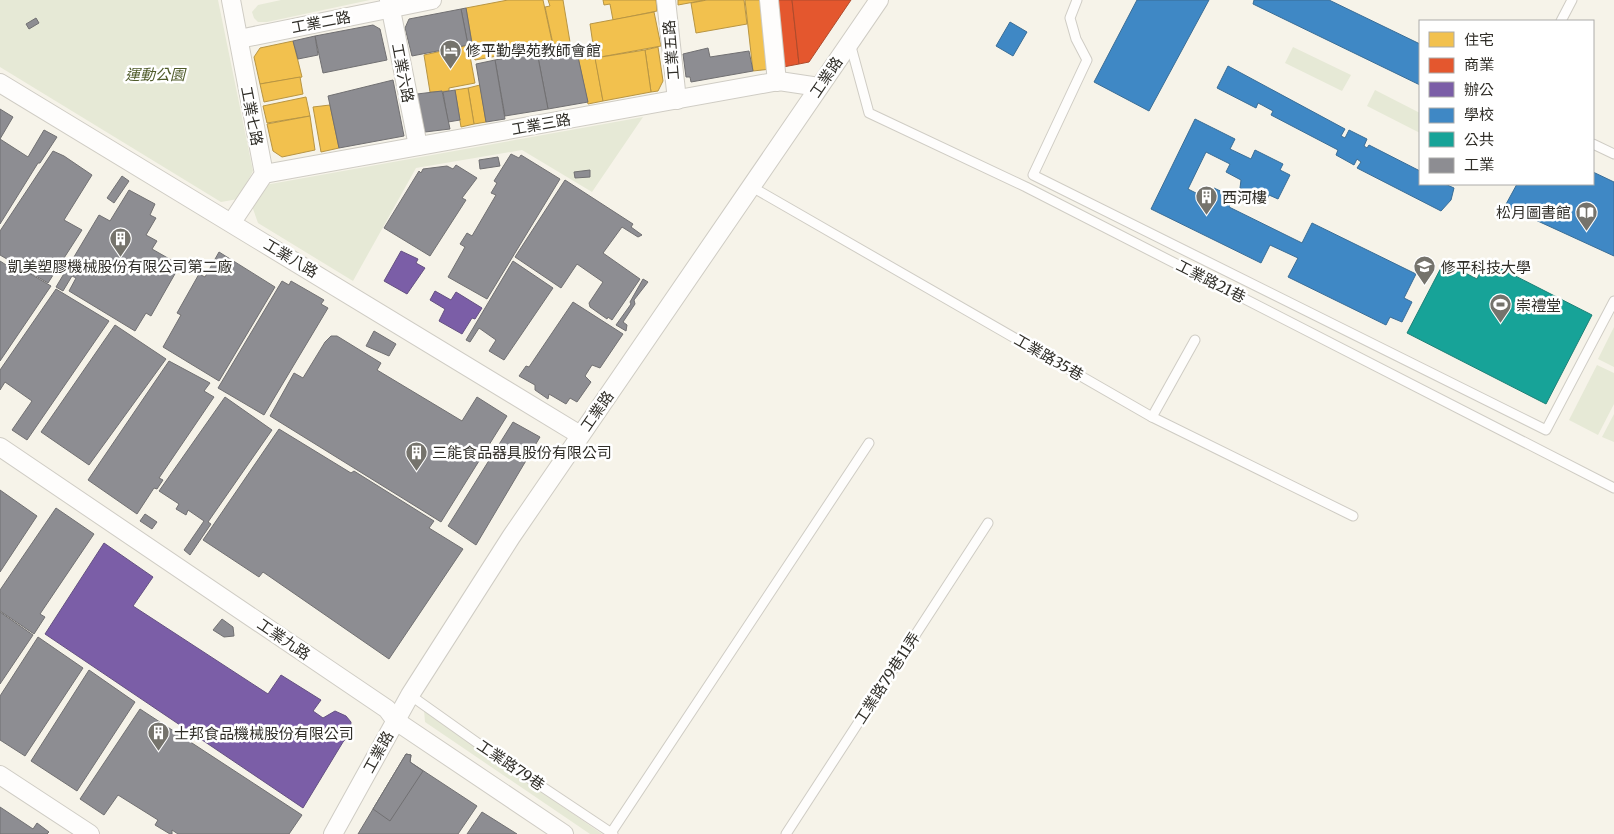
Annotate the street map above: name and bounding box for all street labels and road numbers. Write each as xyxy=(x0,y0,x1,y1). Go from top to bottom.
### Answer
street label: 工業二路 xyxy=(290,7,352,37)
street label: 工業五路 xyxy=(659,19,683,81)
street label: 工業六路 xyxy=(388,42,418,104)
street label: 工業路 xyxy=(806,53,846,101)
street label: 工業七路 xyxy=(237,85,267,147)
street label: 工業三路 xyxy=(510,109,572,139)
street label: 工業八路 xyxy=(260,234,322,282)
street label: 工業路21巷 xyxy=(1173,255,1249,307)
street label: 工業路35巷 xyxy=(1011,330,1087,384)
street label: 工業路 xyxy=(576,387,618,435)
street label: 工業九路 xyxy=(254,614,314,664)
street label: 工業路79巷11弄 xyxy=(850,629,924,727)
street label: 工業路 xyxy=(359,728,397,776)
street label: 工業路79巷 xyxy=(474,735,548,795)

